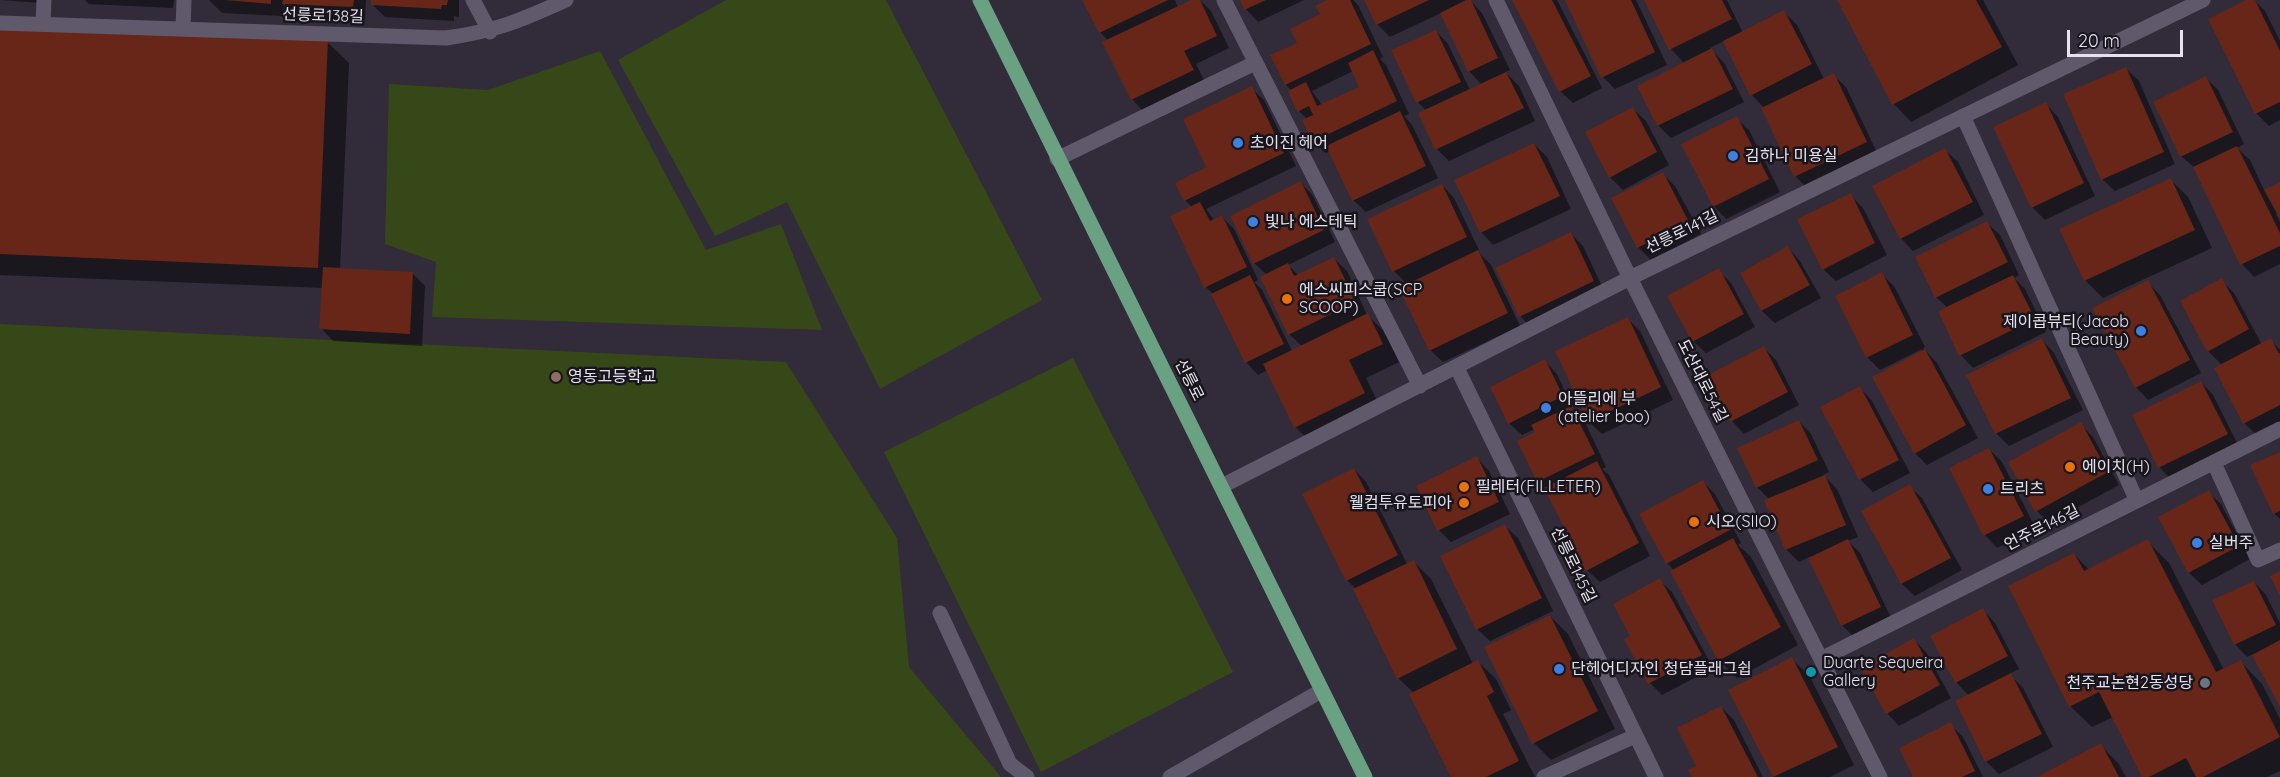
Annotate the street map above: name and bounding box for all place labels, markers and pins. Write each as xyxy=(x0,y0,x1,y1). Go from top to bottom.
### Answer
place label: 초이진 헤어 xyxy=(1250,133,1328,153)
marker: 초이진 헤어 xyxy=(1231,136,1245,150)
place label: 김하나 미용실 xyxy=(1745,146,1838,166)
marker: 김하나 미용실 xyxy=(1726,149,1740,163)
place label: 빛나 에스테틱 xyxy=(1265,212,1358,232)
marker: 빛나 에스테틱 xyxy=(1246,215,1260,229)
place label: 에스씨피스쿱(SCP SCOOP) xyxy=(1299,280,1422,318)
marker: 에스씨피스쿱(SCP SCOOP) xyxy=(1280,292,1294,306)
place label: 제이콥뷰티(Jacob Beauty) xyxy=(2003,312,2129,350)
marker: 제이콥뷰티(Jacob Beauty) xyxy=(2134,324,2148,338)
place label: 영동고등학교 xyxy=(568,367,656,387)
marker: 영동고등학교 xyxy=(549,370,563,384)
place label: 아뜰리에 부 (atelier boo) xyxy=(1558,389,1650,427)
marker: 아뜰리에 부 (atelier boo) xyxy=(1539,401,1553,415)
place label: 에이치(H) xyxy=(2082,457,2150,477)
marker: 에이치(H) xyxy=(2063,460,2077,474)
place label: 필레터(FILLETER) xyxy=(1476,477,1601,497)
place label: 트리츠 xyxy=(2000,479,2044,499)
marker: 필레터(FILLETER) xyxy=(1457,480,1471,494)
marker: 트리츠 xyxy=(1981,482,1995,496)
place label: 웰컴투유토피아 xyxy=(1349,493,1452,513)
marker: 웰컴투유토피아 xyxy=(1457,496,1471,510)
place label: 시오(SIIO) xyxy=(1706,512,1777,532)
marker: 시오(SIIO) xyxy=(1687,515,1701,529)
place label: 실버주 xyxy=(2209,533,2253,553)
marker: 실버주 xyxy=(2190,536,2204,550)
place label: Duarte Sequeira Gallery xyxy=(1823,653,1943,691)
place label: 단헤어디자인 청담플래그쉽 xyxy=(1571,659,1752,679)
marker: 단헤어디자인 청담플래그쉽 xyxy=(1552,662,1566,676)
marker: Duarte Sequeira Gallery xyxy=(1804,665,1818,679)
place label: 천주교논현2동성당 xyxy=(2066,673,2193,693)
marker: 천주교논현2동성당 xyxy=(2198,676,2212,690)

